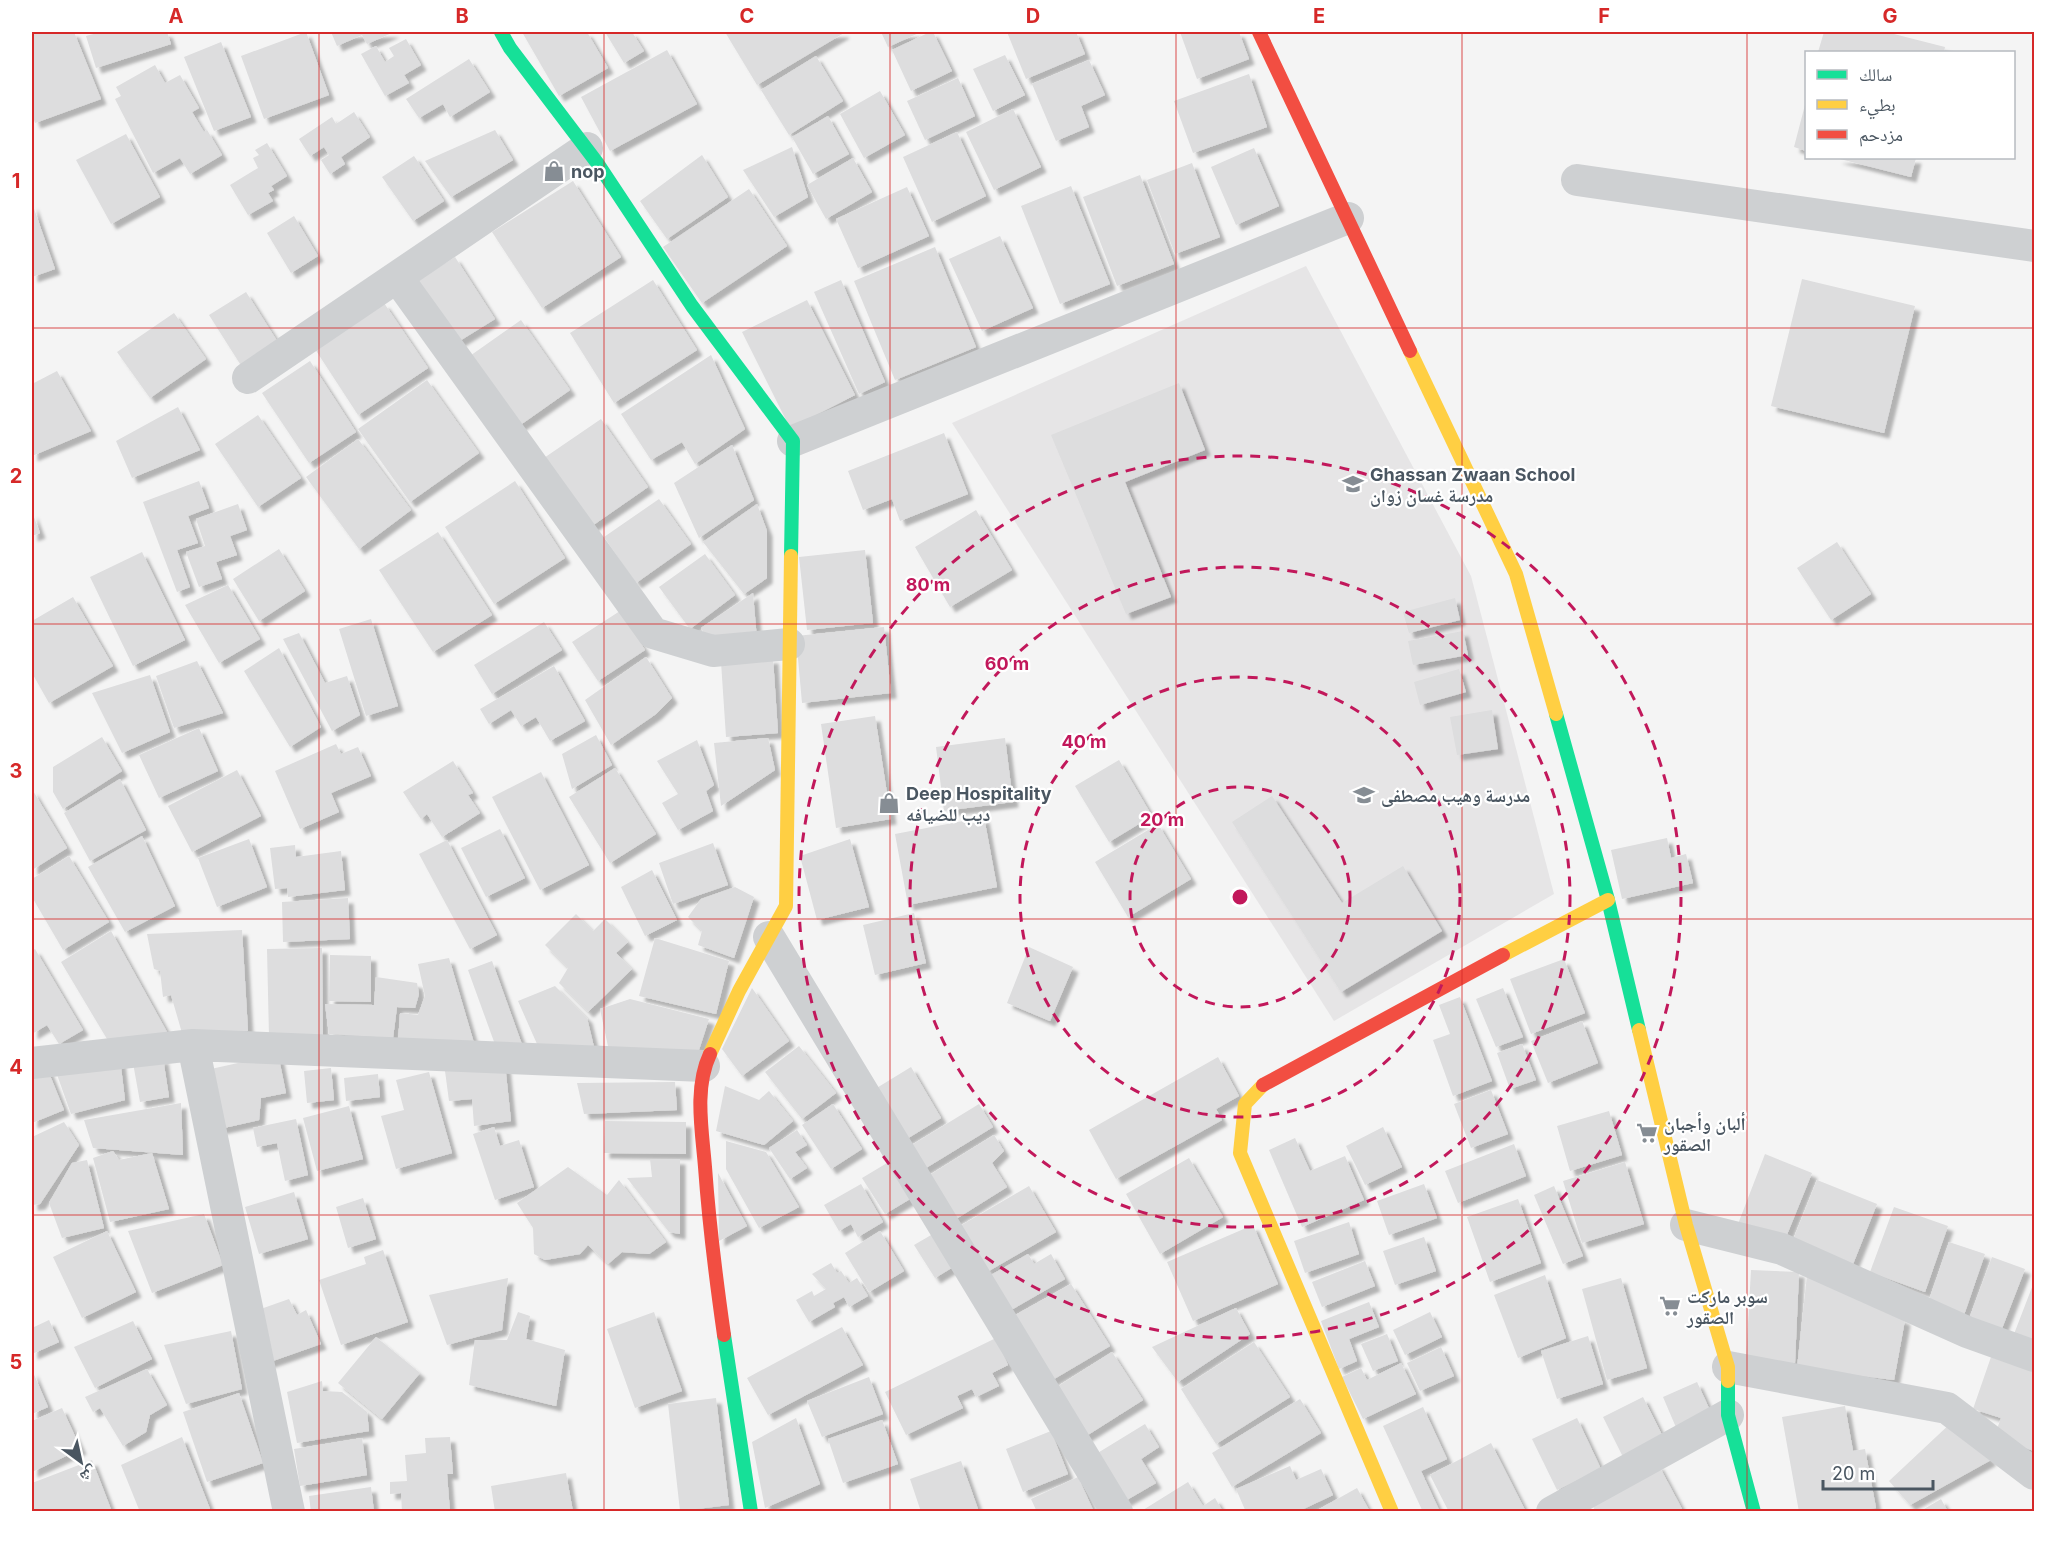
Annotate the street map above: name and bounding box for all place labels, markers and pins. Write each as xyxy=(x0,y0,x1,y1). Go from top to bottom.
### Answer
shop icon: nop xyxy=(542,159,566,183)
place label: nop xyxy=(571,161,605,182)
place label: Ghassan Zwaan School مدرسة غسان زوان xyxy=(1370,464,1575,507)
school or university icon: Ghassan Zwaan School مدرسة غسان زوان xyxy=(1341,472,1365,496)
place label: Deep Hospitality ديب للضيافه xyxy=(906,783,1052,825)
school or university icon: مدرسة وهيب مصطفى xyxy=(1352,783,1376,807)
place label: مدرسة وهيب مصطفى xyxy=(1381,785,1530,807)
shop icon: Deep Hospitality ديب للضيافه xyxy=(877,791,901,815)
centre of rings xyxy=(1230,887,1250,907)
place label: ألبان وأجبان الصقور xyxy=(1663,1112,1746,1155)
supermarket icon: ألبان وأجبان الصقور xyxy=(1635,1121,1659,1145)
place label: سوبر ماركت الصقور xyxy=(1686,1286,1768,1328)
supermarket icon: سوبر ماركت الصقور xyxy=(1658,1294,1682,1318)

